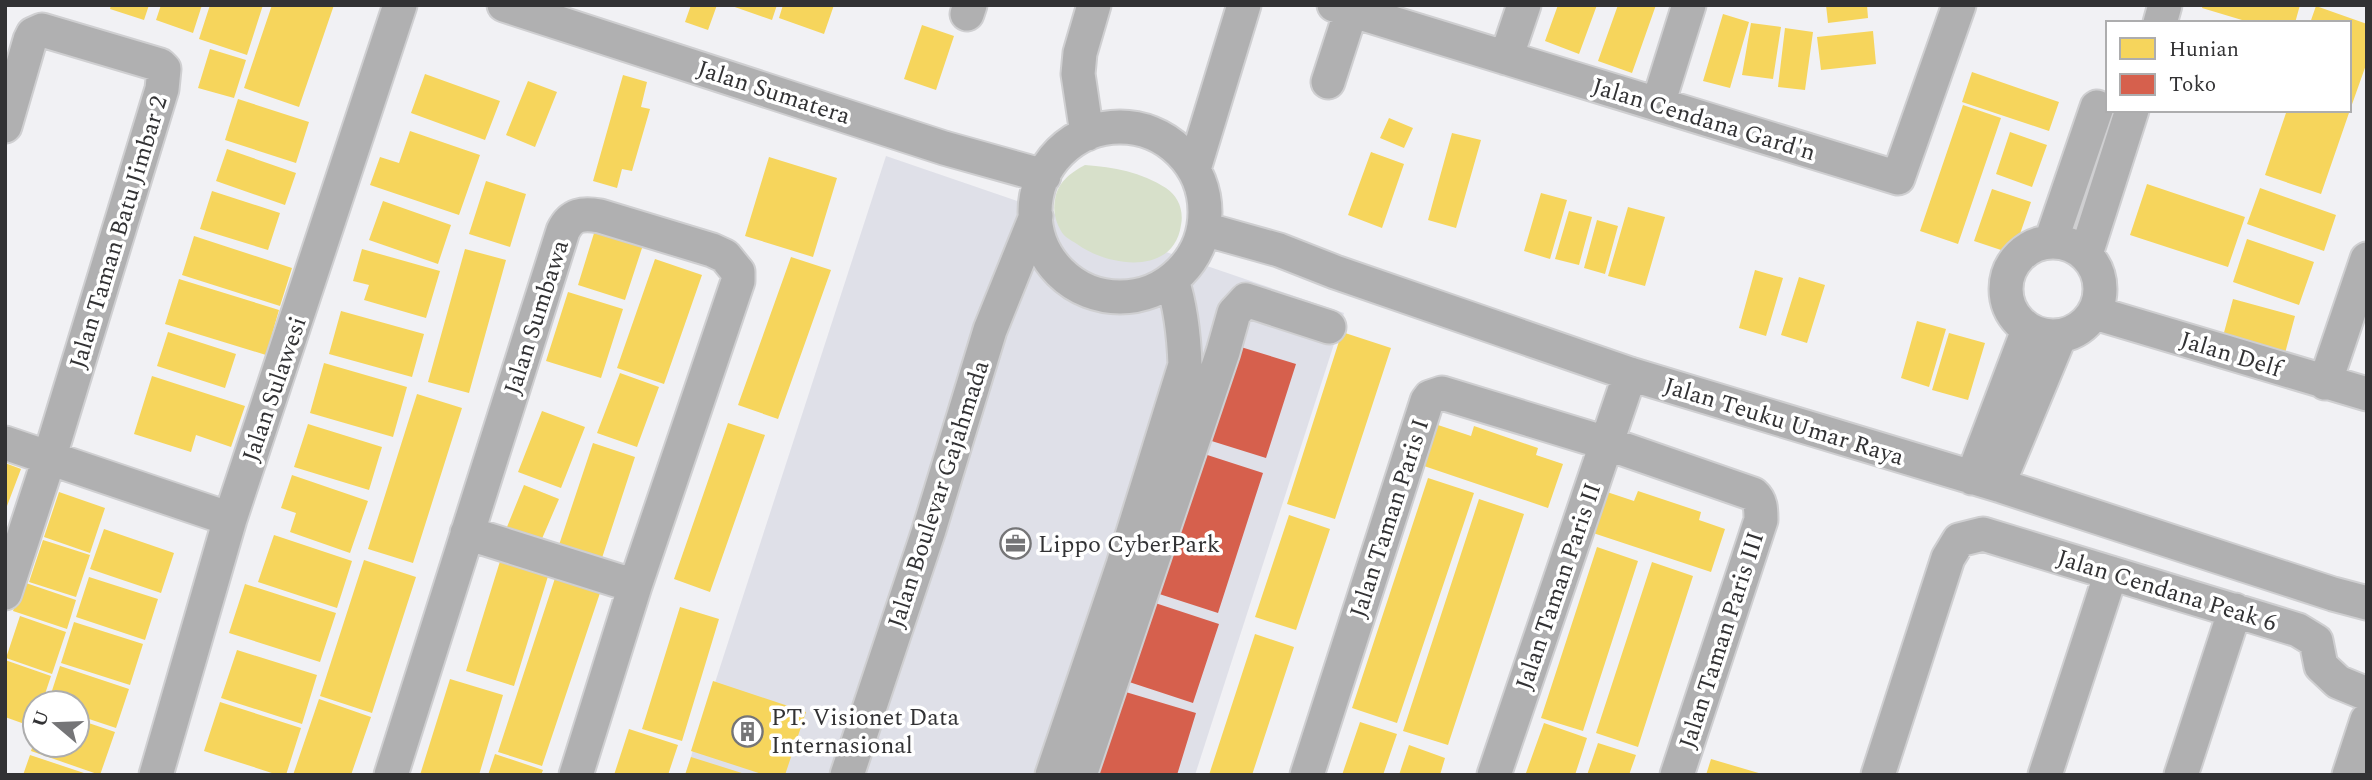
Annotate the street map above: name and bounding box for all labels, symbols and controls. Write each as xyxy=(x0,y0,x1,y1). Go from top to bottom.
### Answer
legend xyxy=(2106,21,2351,112)
text: Hunian xyxy=(2169,34,2239,66)
street label: Jalan Sumatera xyxy=(692,51,855,135)
street label: Jalan Cendana Gard'n xyxy=(1588,69,1820,171)
text: Toko xyxy=(2169,69,2216,101)
street label: Jalan Taman Batu Jimbar 2 xyxy=(60,91,178,373)
street label: Jalan Sumbawa xyxy=(495,235,579,399)
street label: Jalan Sulawesi xyxy=(233,312,317,467)
street label: Jalan Delf xyxy=(2175,322,2288,388)
street label: Jalan Boulevar Gajahmada xyxy=(879,356,999,633)
street label: Jalan Teuku Umar Raya xyxy=(1659,368,1908,476)
street label: Jalan Taman Paris I xyxy=(1341,414,1439,623)
street label: Jalan Taman Paris II xyxy=(1507,478,1611,695)
office icon: Lippo CyberPark xyxy=(998,527,1032,561)
place label: Lippo CyberPark xyxy=(1038,527,1220,563)
street label: Jalan Taman Paris III xyxy=(1670,527,1774,753)
street label: Jalan Cendana Peak 6 xyxy=(2052,540,2281,642)
north arrow xyxy=(21,689,91,759)
place label: PT. Visionet Data Internasional xyxy=(771,700,960,764)
text: U xyxy=(25,707,58,731)
building icon: PT. Visionet Data Internasional xyxy=(731,714,765,748)

